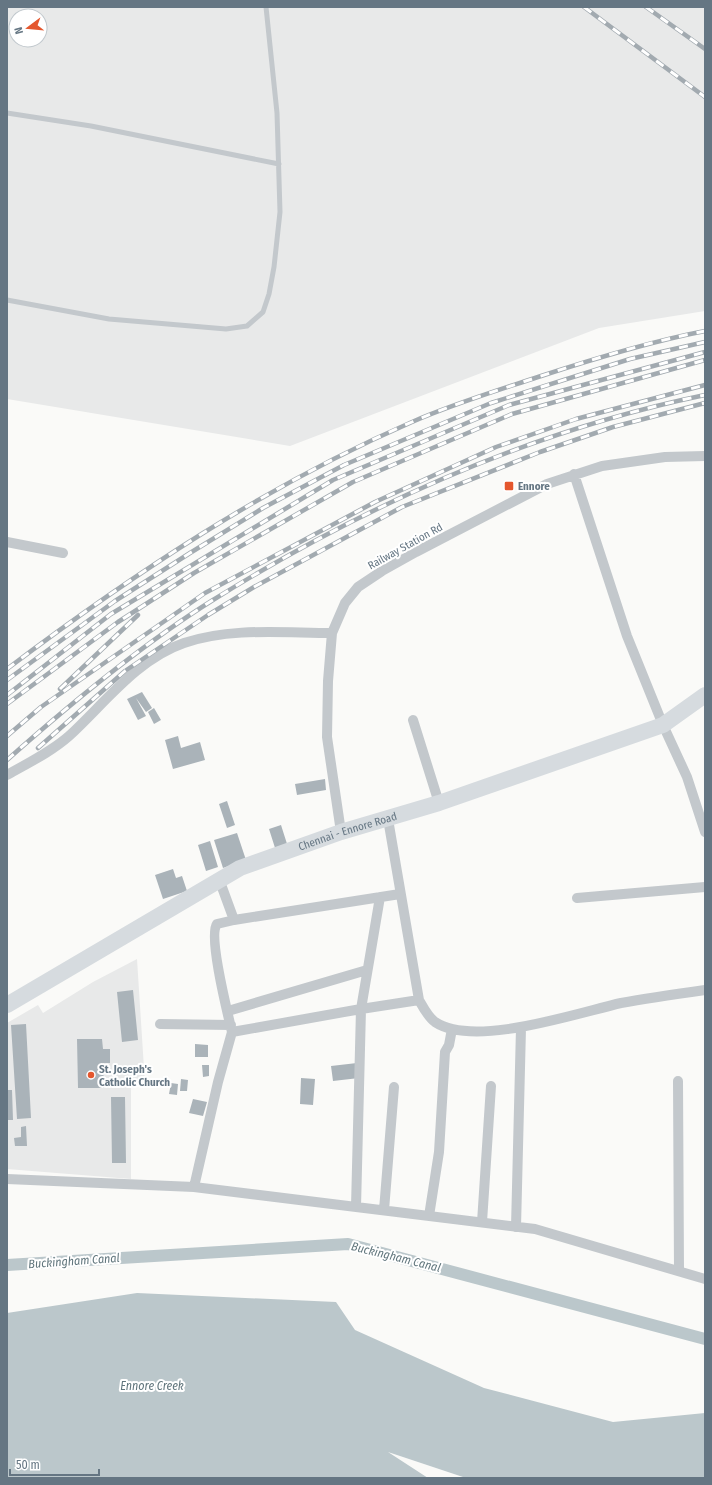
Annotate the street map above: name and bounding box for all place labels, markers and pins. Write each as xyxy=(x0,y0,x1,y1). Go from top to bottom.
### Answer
marker: Ennore xyxy=(503,480,515,492)
place label: Ennore xyxy=(518,480,550,493)
place label: St. Joseph's Catholic Church xyxy=(99,1063,170,1089)
marker: St. Joseph's Catholic Church xyxy=(86,1070,96,1080)

